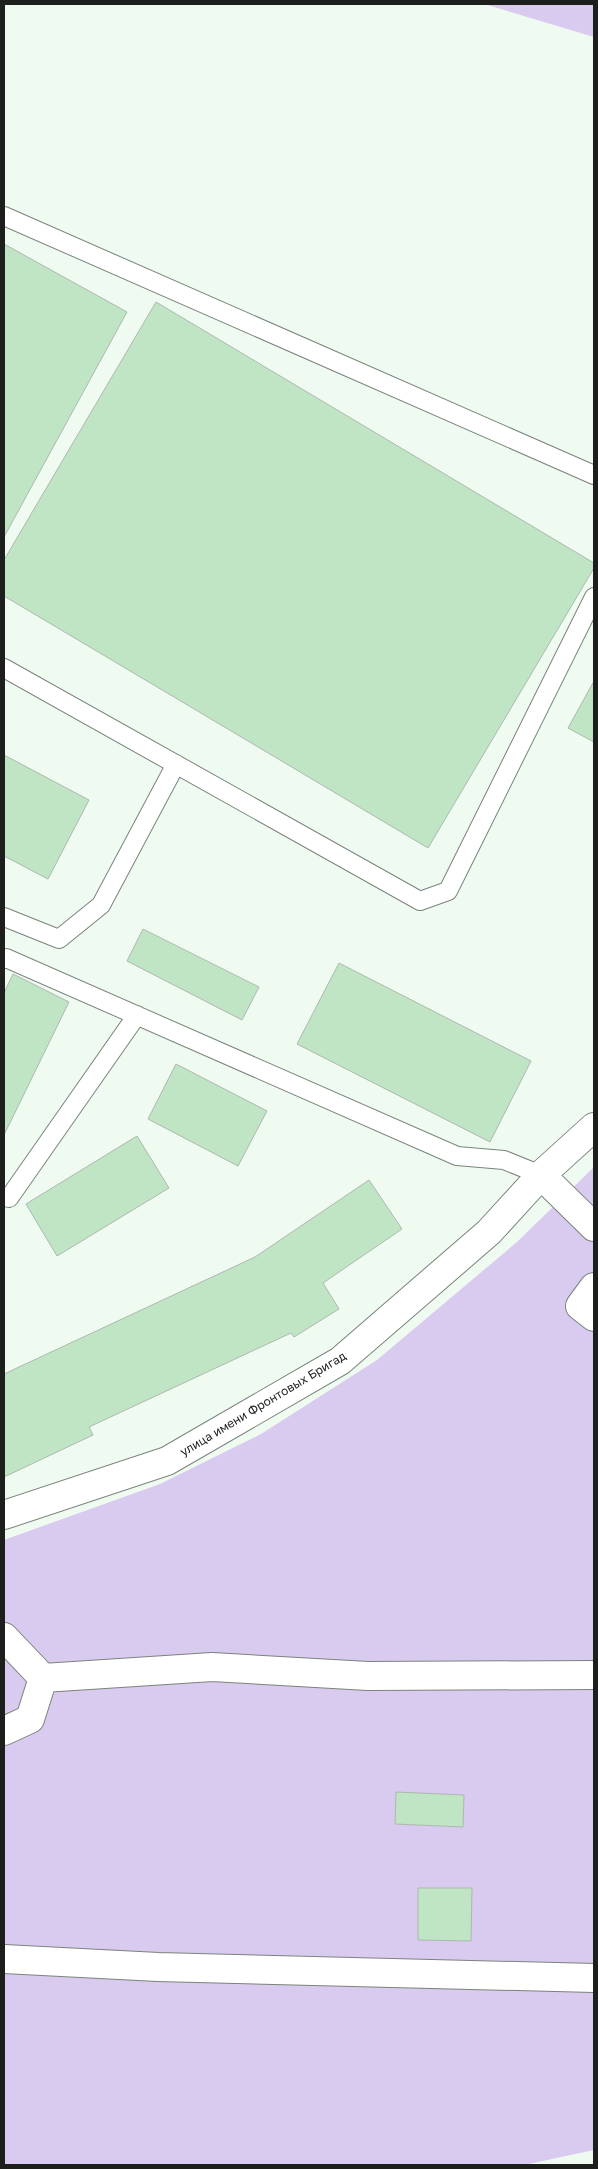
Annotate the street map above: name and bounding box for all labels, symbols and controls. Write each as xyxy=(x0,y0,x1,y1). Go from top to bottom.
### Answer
street label: улица имени Фронтовых Бригад xyxy=(177,1348,348,1459)

